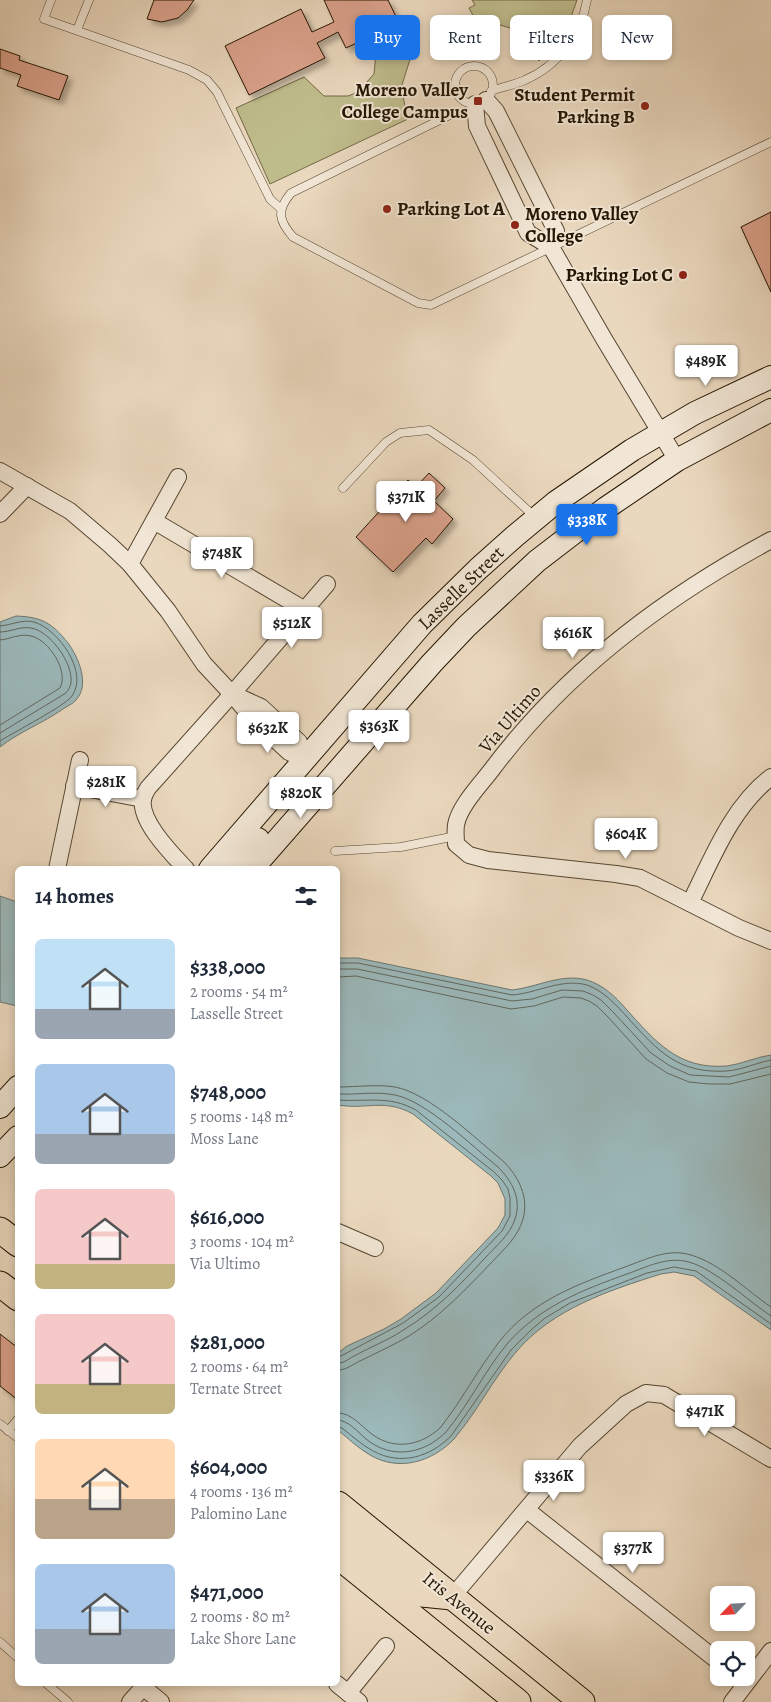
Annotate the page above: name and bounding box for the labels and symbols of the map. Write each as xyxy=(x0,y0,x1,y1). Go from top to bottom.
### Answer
place label: Moreno Valley College Campus xyxy=(341,77,469,125)
place label: Student Permit Parking B xyxy=(514,82,636,130)
marker: Moreno Valley College Campus xyxy=(472,95,484,107)
marker: Student Permit Parking B xyxy=(639,100,651,112)
place label: Parking Lot A xyxy=(397,196,506,222)
place label: Moreno Valley College xyxy=(525,201,639,249)
marker: Parking Lot A xyxy=(381,203,393,215)
marker: Moreno Valley College xyxy=(509,219,521,231)
place label: Parking Lot C xyxy=(565,262,673,288)
marker: Parking Lot C xyxy=(677,269,689,281)
pin: $489K xyxy=(671,344,741,387)
pin: $371K xyxy=(371,480,441,523)
pin: $338K xyxy=(552,504,622,546)
pin: $748K xyxy=(187,536,257,579)
street label: Lasselle Street xyxy=(412,540,510,636)
pin: $512K xyxy=(257,606,327,649)
pin: $616K xyxy=(538,616,608,659)
street label: Via Ultimo xyxy=(472,679,547,760)
pin: $363K xyxy=(344,710,414,752)
pin: $632K xyxy=(233,712,303,754)
pin: $281K xyxy=(71,766,141,808)
pin: $820K xyxy=(266,776,336,819)
pin: $604K xyxy=(591,818,661,860)
pin: $471K xyxy=(670,1394,740,1437)
pin: $336K xyxy=(519,1460,589,1502)
pin: $377K xyxy=(598,1532,668,1574)
street label: Iris Avenue xyxy=(417,1565,501,1641)
north arrow xyxy=(710,1586,755,1631)

